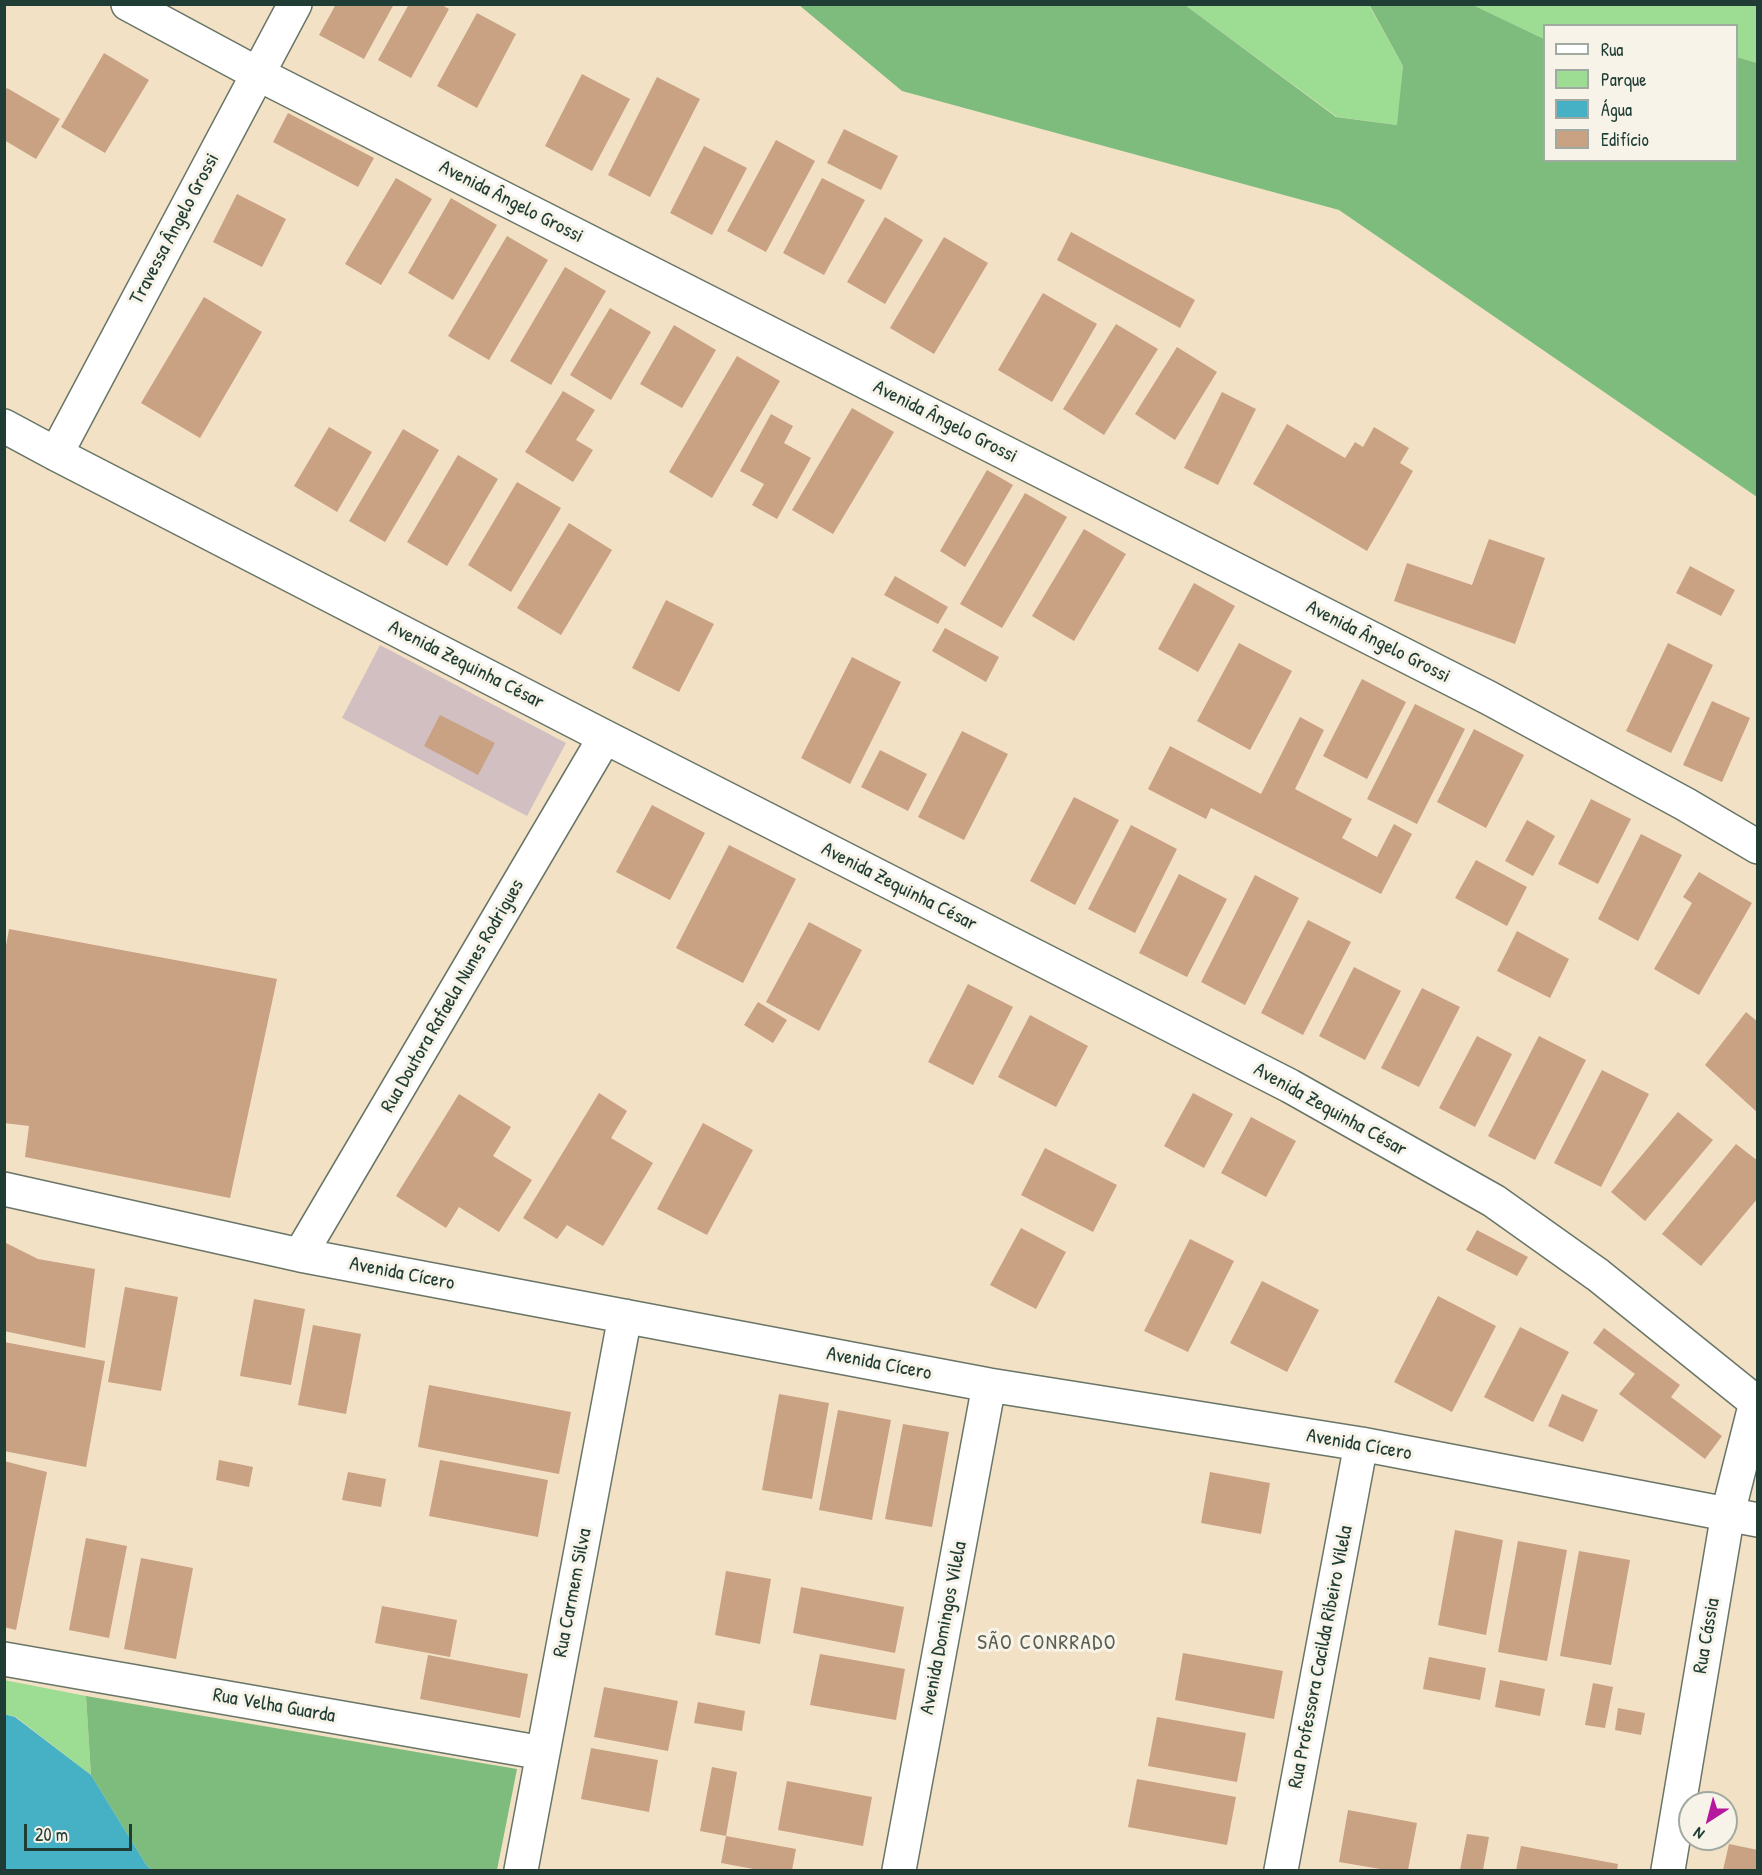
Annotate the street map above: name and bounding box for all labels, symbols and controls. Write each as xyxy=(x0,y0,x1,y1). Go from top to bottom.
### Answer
legend xyxy=(1543,24,1738,162)
text: Rua xyxy=(1601,37,1623,62)
text: Parque xyxy=(1601,67,1646,92)
text: Água xyxy=(1601,97,1632,122)
text: Edifício xyxy=(1601,127,1649,152)
street label: Travessa Ângelo Grossi xyxy=(125,149,225,309)
street label: Avenida Ângelo Grossi xyxy=(435,155,587,249)
street label: Avenida Ângelo Grossi xyxy=(869,375,1021,469)
street label: Avenida Ângelo Grossi xyxy=(1302,595,1454,689)
street label: Avenida Zequinha César xyxy=(384,615,548,715)
street label: Avenida Zequinha César xyxy=(817,837,981,937)
street label: Rua Doutora Rafaela Nunes Rodrigues xyxy=(376,875,530,1117)
street label: Avenida Zequinha César xyxy=(1249,1058,1411,1162)
street label: Avenida Cícero xyxy=(347,1252,457,1296)
street label: Avenida Cícero xyxy=(824,1342,934,1386)
street label: Avenida Cícero xyxy=(1305,1424,1413,1466)
street label: Rua Professora Cacilda Ribeiro Vilela xyxy=(1284,1524,1358,1790)
street label: Rua Carmem Silva xyxy=(549,1527,597,1659)
street label: Avenida Domingos Vilela xyxy=(915,1540,973,1716)
street label: Rua Cássia xyxy=(1689,1596,1725,1676)
district label: SÃO CONRRADO xyxy=(977,1630,1117,1656)
street label: Rua Velha Guarda xyxy=(211,1683,337,1729)
north arrow xyxy=(1678,1791,1738,1851)
scale bar xyxy=(27,1812,135,1850)
text: 20 m xyxy=(35,1822,68,1847)
text: N xyxy=(1689,1823,1709,1845)

